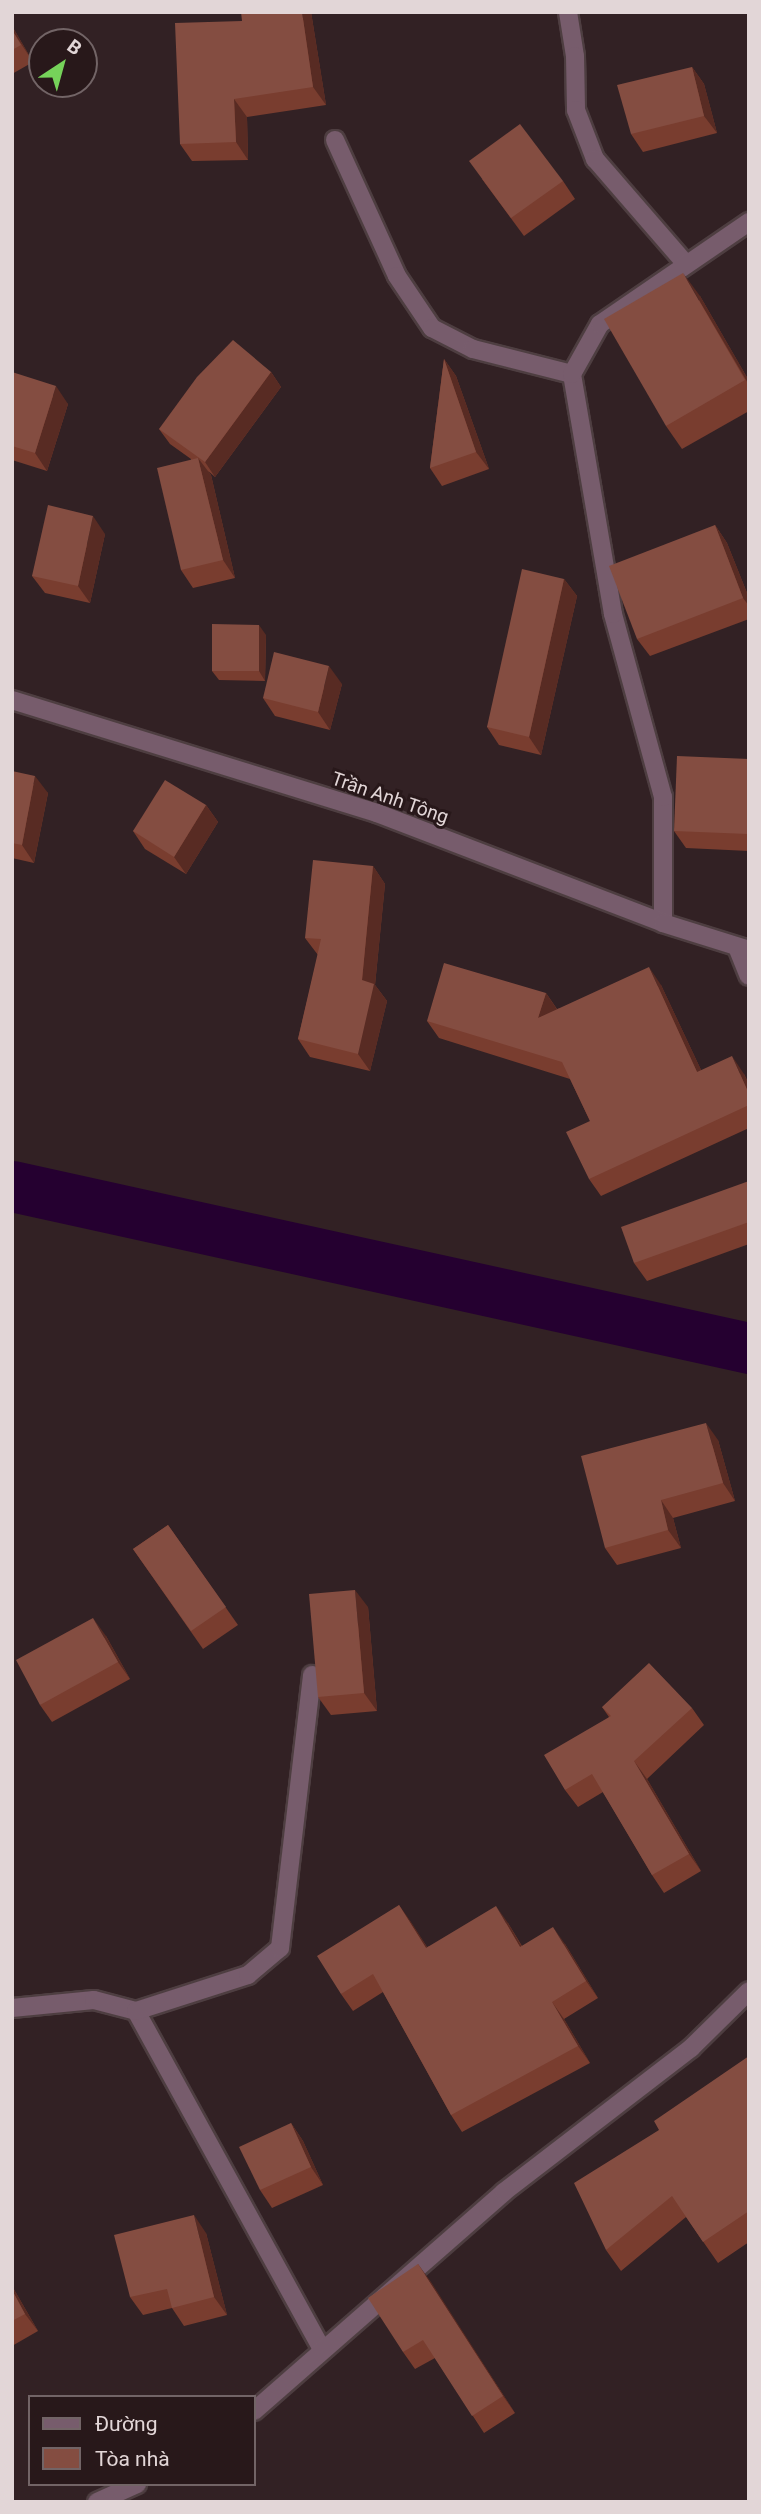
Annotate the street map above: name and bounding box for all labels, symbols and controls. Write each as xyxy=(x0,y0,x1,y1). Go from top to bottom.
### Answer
north arrow xyxy=(28,28,98,98)
text: B xyxy=(63,34,86,60)
street label: Trần Anh Tông xyxy=(328,767,452,829)
legend xyxy=(28,2395,256,2486)
text: Đường xyxy=(95,2412,157,2436)
text: Tòa nhà xyxy=(95,2447,170,2471)

